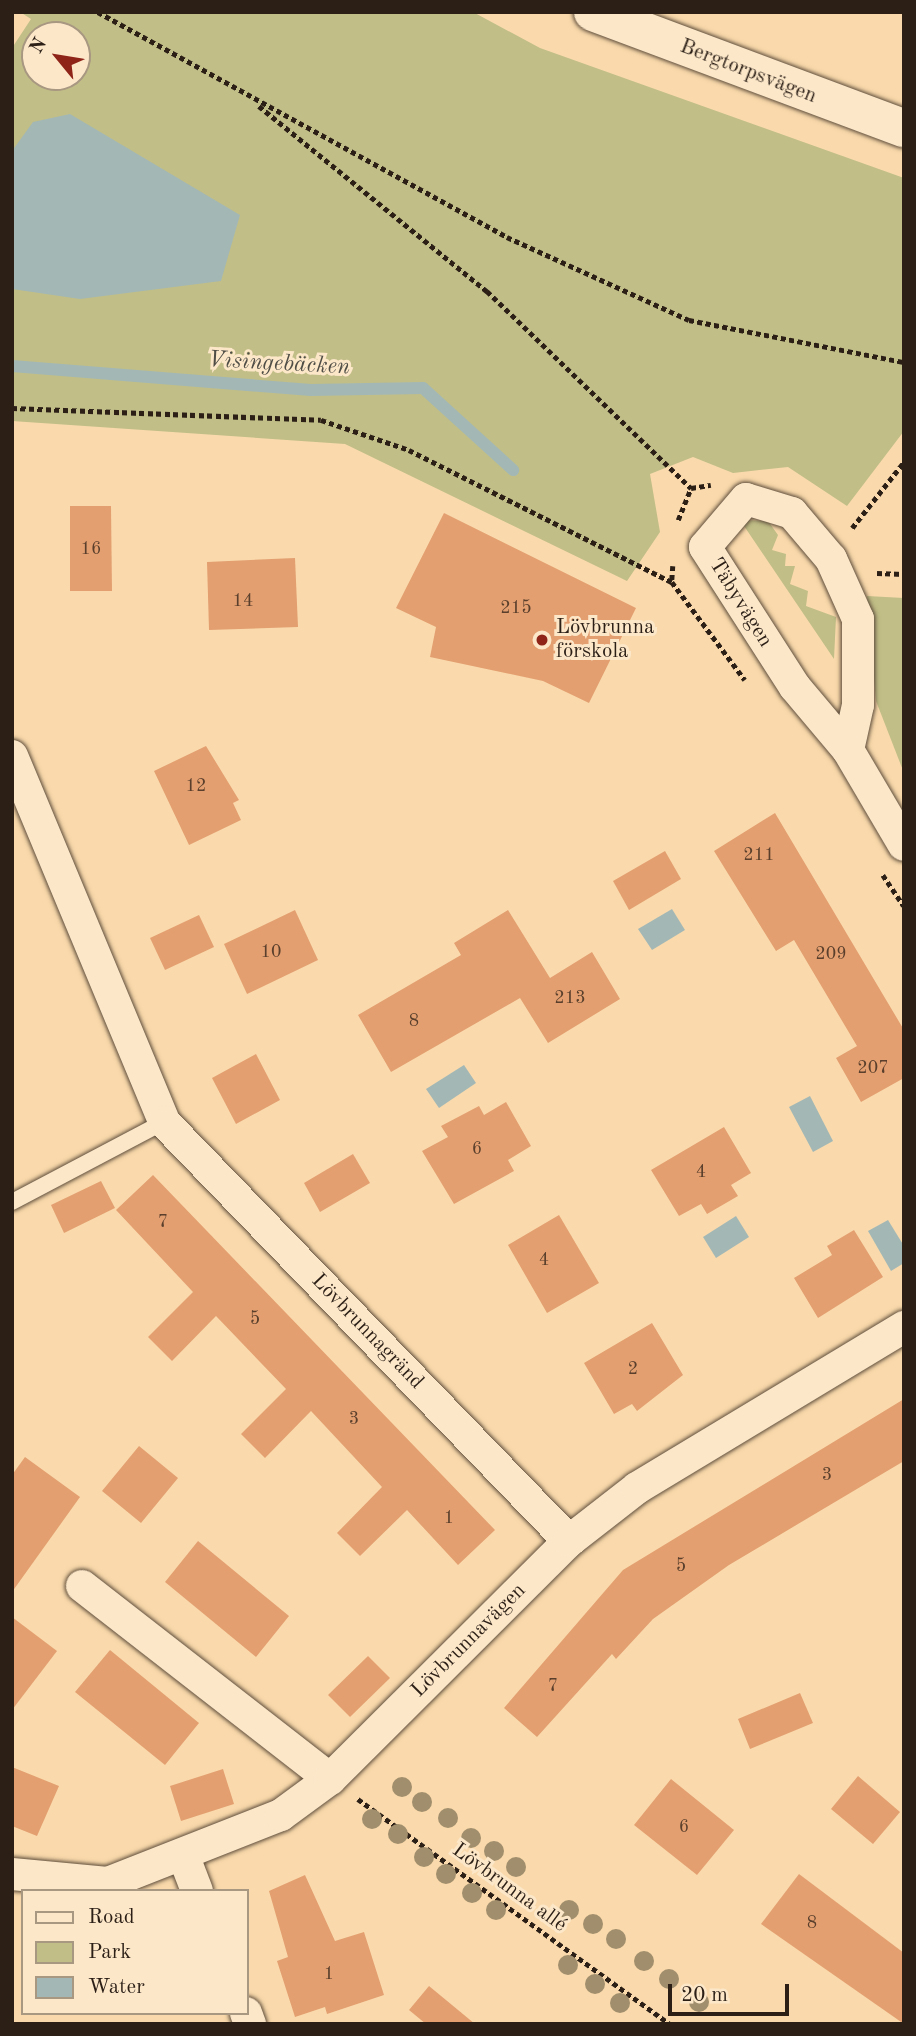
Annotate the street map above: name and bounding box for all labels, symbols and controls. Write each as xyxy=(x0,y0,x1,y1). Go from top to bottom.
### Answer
north arrow xyxy=(21,21,91,91)
street label: Bergtorpsvägen xyxy=(676,34,820,110)
text: N xyxy=(27,35,51,57)
water label: Visingebäcken xyxy=(207,346,351,382)
house number: 16 xyxy=(81,538,101,560)
street label: Täbyvägen xyxy=(703,554,777,652)
house number: 14 xyxy=(233,590,253,612)
house number: 215 xyxy=(500,597,532,619)
place label: Lövbrunna förskola xyxy=(556,615,654,665)
marker: Lövbrunna förskola xyxy=(534,632,550,648)
house number: 12 xyxy=(186,775,206,797)
house number: 211 xyxy=(743,844,775,866)
house number: 10 xyxy=(261,941,281,963)
house number: 209 xyxy=(815,943,847,965)
house number: 213 xyxy=(554,987,586,1009)
house number: 8 xyxy=(409,1010,419,1032)
house number: 207 xyxy=(857,1057,889,1079)
house number: 6 xyxy=(472,1138,482,1160)
house number: 4 xyxy=(696,1161,706,1183)
house number: 7 xyxy=(158,1211,168,1233)
house number: 4 xyxy=(539,1249,549,1271)
street label: Lövbrunnagränd xyxy=(305,1269,429,1395)
house number: 5 xyxy=(250,1308,260,1330)
house number: 2 xyxy=(628,1358,638,1380)
house number: 3 xyxy=(349,1408,359,1430)
house number: 3 xyxy=(822,1464,832,1486)
house number: 1 xyxy=(444,1507,454,1529)
house number: 5 xyxy=(676,1555,686,1577)
street label: Lövbrunnavägen xyxy=(407,1579,531,1703)
house number: 7 xyxy=(548,1675,558,1697)
house number: 6 xyxy=(679,1816,689,1838)
street label: Lövbrunna allé xyxy=(447,1838,571,1938)
legend xyxy=(21,1889,248,2015)
text: Road xyxy=(88,1907,135,1928)
house number: 8 xyxy=(807,1912,817,1934)
text: Park xyxy=(88,1942,131,1963)
house number: 1 xyxy=(324,1963,334,1985)
scale bar xyxy=(671,1969,792,2013)
text: Water xyxy=(88,1977,145,1998)
text: 20 m xyxy=(681,1985,728,2006)

